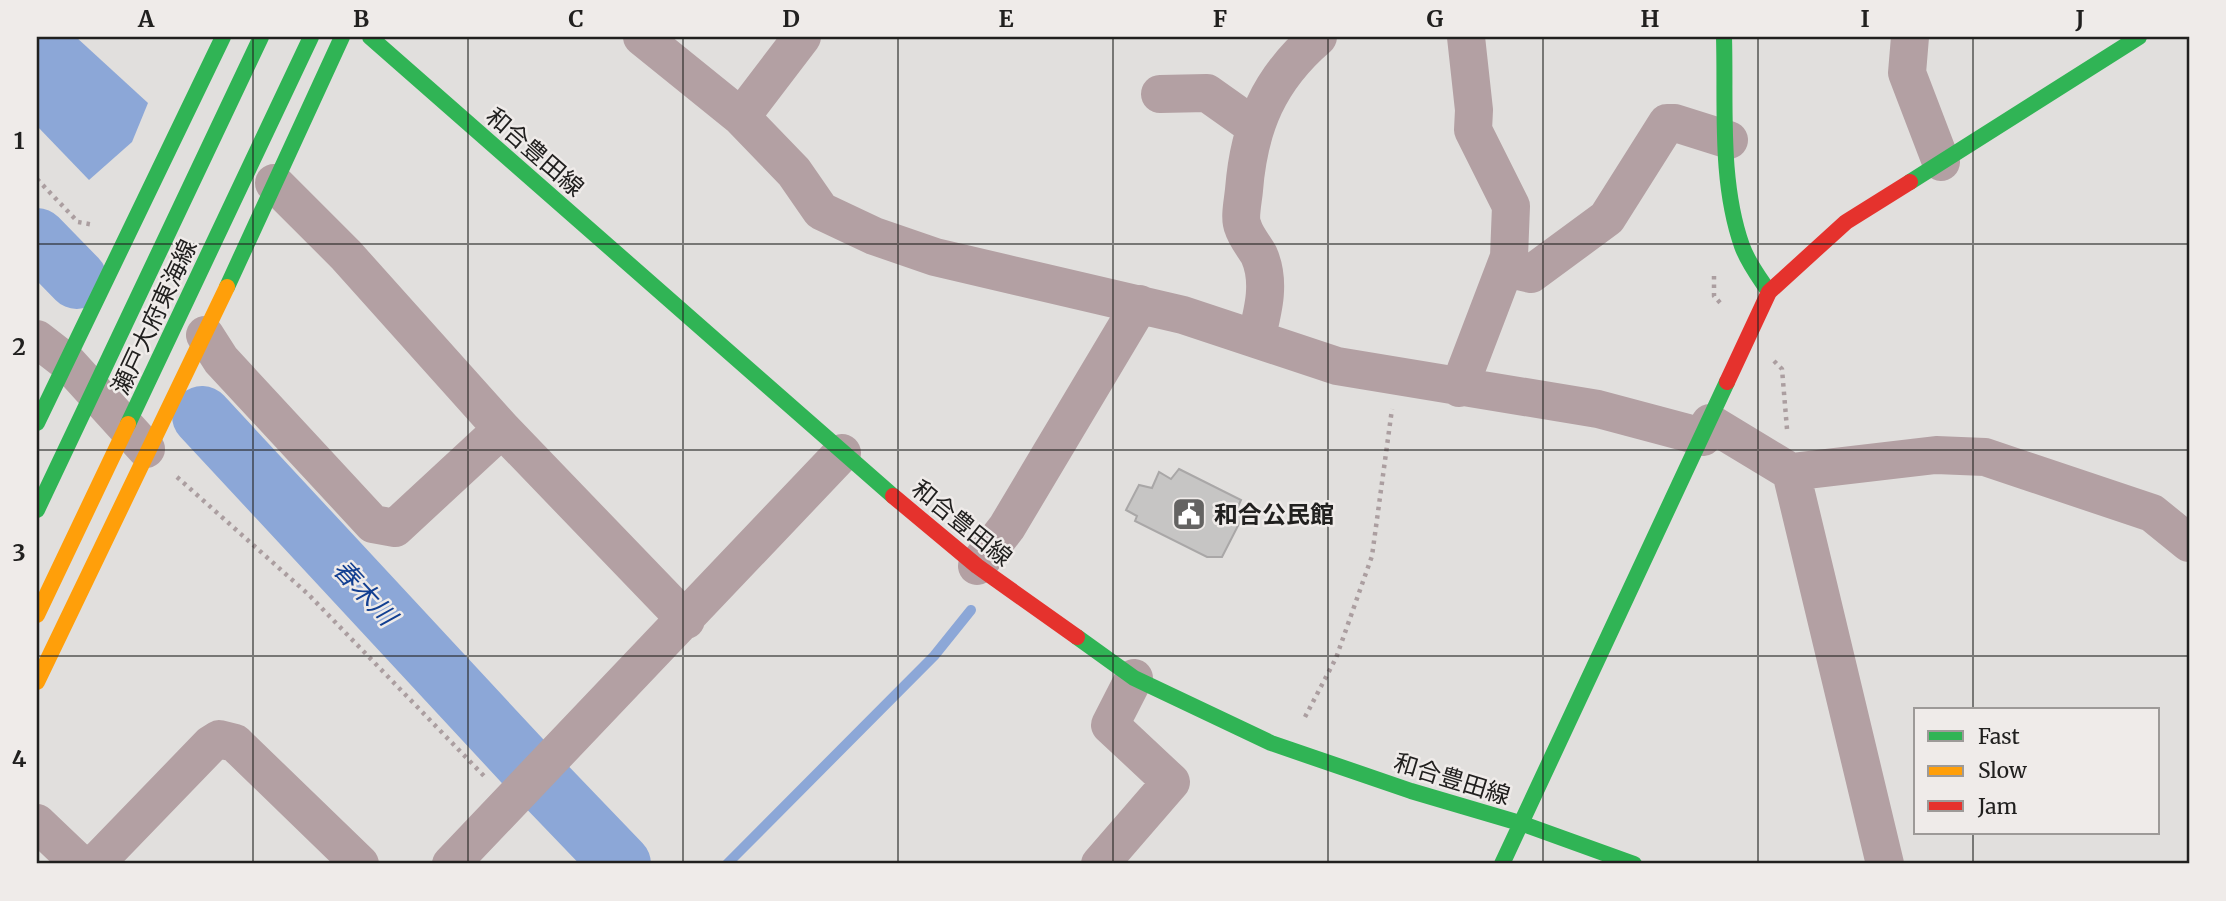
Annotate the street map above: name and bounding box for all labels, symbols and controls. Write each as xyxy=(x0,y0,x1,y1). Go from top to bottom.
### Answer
text: A xyxy=(137,4,155,33)
text: B xyxy=(353,4,369,33)
text: C xyxy=(568,4,584,33)
text: D xyxy=(782,4,800,33)
text: E xyxy=(998,4,1014,33)
text: F xyxy=(1213,4,1227,33)
text: G xyxy=(1427,4,1444,33)
text: H xyxy=(1641,4,1660,33)
text: I xyxy=(1860,4,1870,33)
text: J xyxy=(2074,4,2085,33)
street label: 和合豊田線 xyxy=(480,101,590,203)
text: 1 xyxy=(14,126,25,155)
street label: 瀬戸大府東海線 xyxy=(104,234,204,400)
text: 2 xyxy=(12,332,26,361)
street label: 和合豊田線 xyxy=(906,473,1018,573)
public building icon: 和合公民館 xyxy=(1170,495,1208,533)
place label: 和合公民館 xyxy=(1214,499,1334,530)
text: 3 xyxy=(12,538,26,567)
water label: 春木川 xyxy=(326,552,406,634)
legend xyxy=(1914,708,2160,834)
text: Fast xyxy=(1978,723,2020,750)
text: 4 xyxy=(12,744,27,773)
street label: 和合豊田線 xyxy=(1390,747,1514,811)
text: Slow xyxy=(1978,757,2027,784)
text: Jam xyxy=(1977,793,2017,820)

